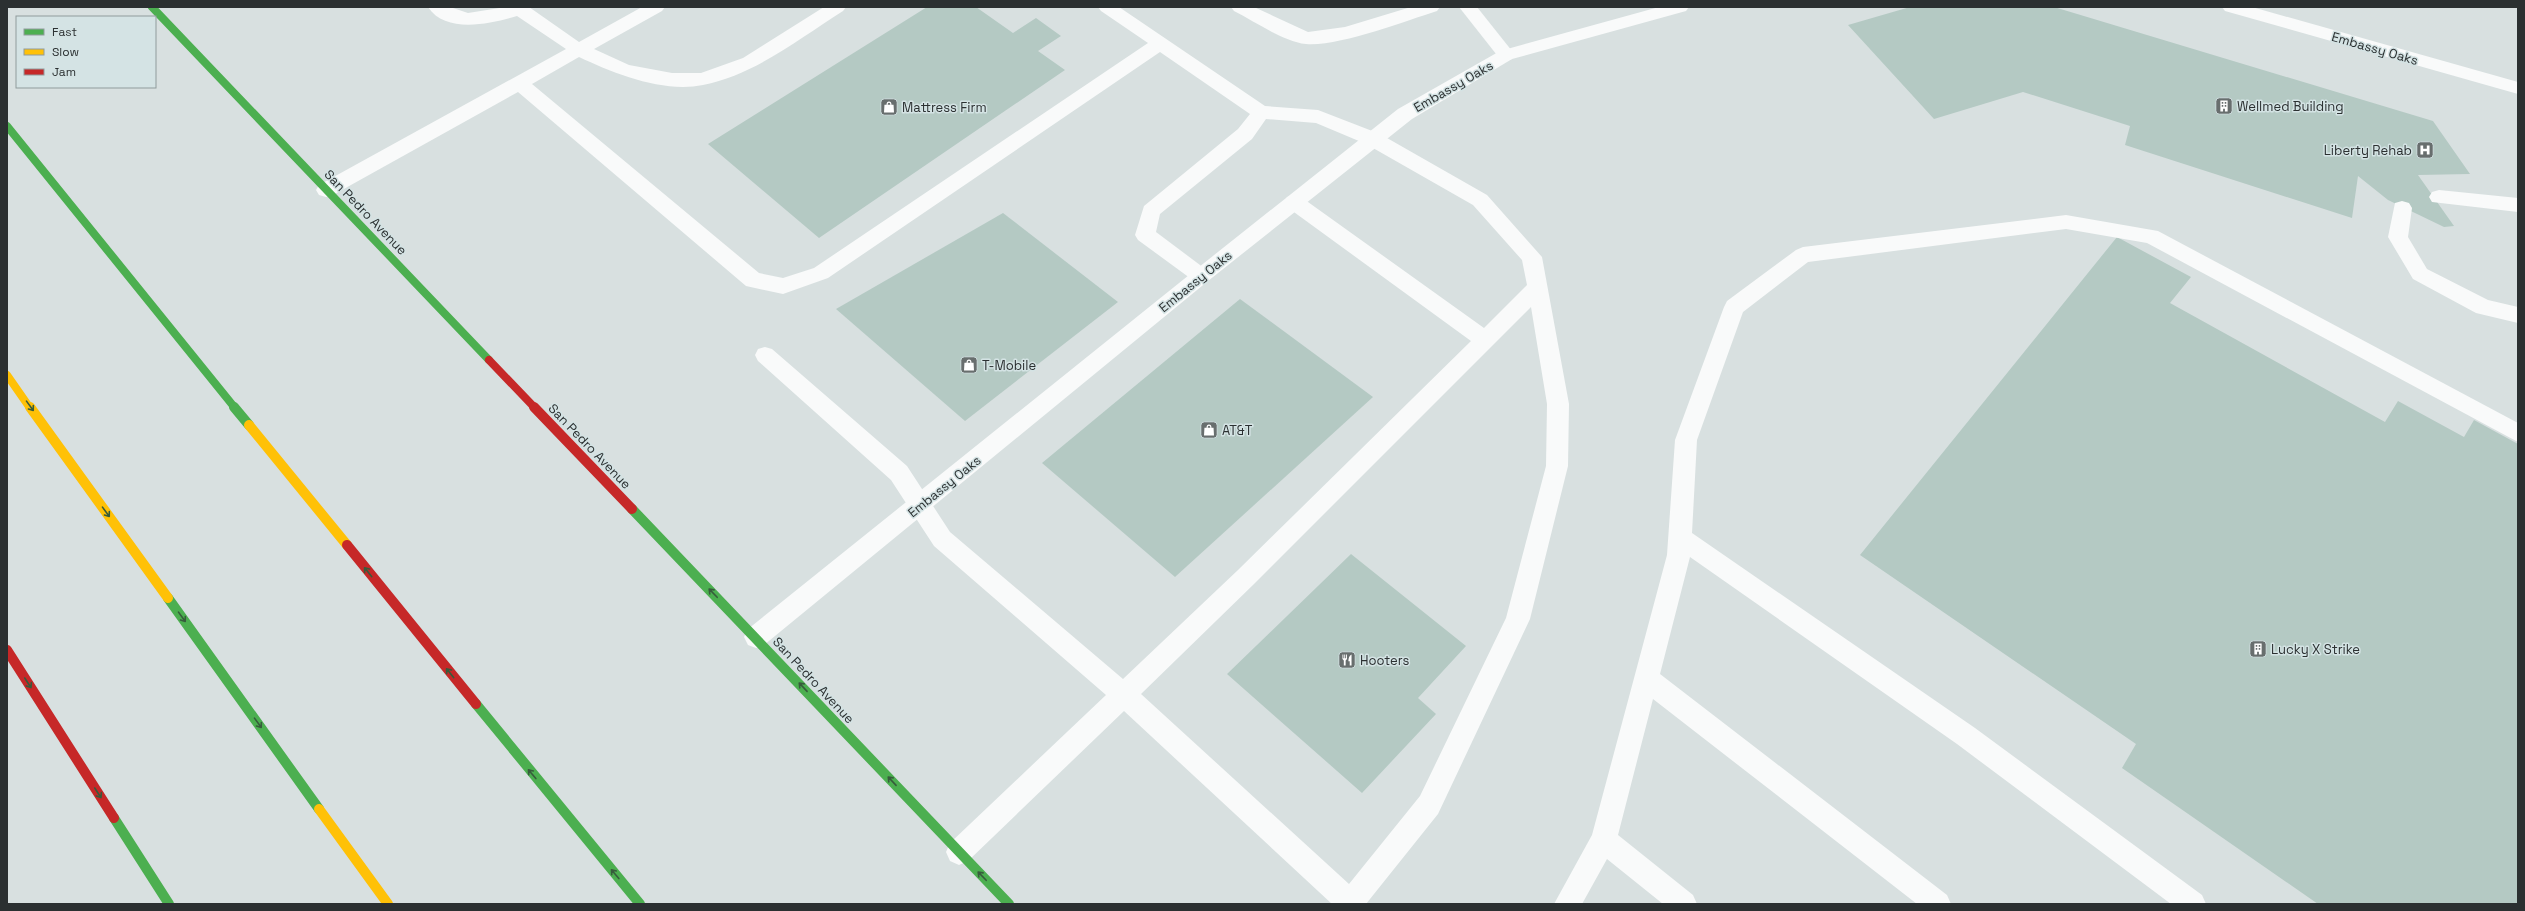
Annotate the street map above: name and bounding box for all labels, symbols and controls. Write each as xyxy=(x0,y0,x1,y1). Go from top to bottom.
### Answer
legend xyxy=(16,16,156,88)
text: Fast xyxy=(52,24,77,40)
street label: Embassy Oaks xyxy=(2330,28,2420,69)
text: Slow xyxy=(52,44,79,60)
street label: Embassy Oaks xyxy=(1410,57,1496,116)
text: Jam xyxy=(52,64,76,80)
building icon: Wellmed Building xyxy=(2214,96,2234,116)
shop icon: Mattress Firm xyxy=(879,97,899,117)
place label: Wellmed Building xyxy=(2237,98,2344,115)
place label: Mattress Firm xyxy=(902,99,987,116)
hospital icon: Liberty Rehab xyxy=(2415,140,2435,160)
place label: Liberty Rehab xyxy=(2324,142,2412,159)
street label: San Pedro Avenue xyxy=(321,166,411,259)
street label: Embassy Oaks xyxy=(1155,247,1235,316)
shop icon: T-Mobile xyxy=(959,355,979,375)
place label: T-Mobile xyxy=(982,357,1036,374)
street label: San Pedro Avenue xyxy=(545,400,635,493)
one-way arrow xyxy=(26,401,34,412)
shop icon: AT&T xyxy=(1199,420,1219,440)
place label: AT&T xyxy=(1222,422,1253,439)
street label: Embassy Oaks xyxy=(904,452,984,521)
one-way arrow xyxy=(102,506,110,517)
one-way arrow xyxy=(364,567,373,577)
one-way arrow xyxy=(708,588,718,598)
one-way arrow xyxy=(178,612,186,623)
street label: San Pedro Avenue xyxy=(769,634,858,727)
building icon: Lucky X Strike xyxy=(2248,639,2268,659)
place label: Lucky X Strike xyxy=(2271,641,2360,658)
restaurant icon: Hooters xyxy=(1337,650,1357,670)
place label: Hooters xyxy=(1360,652,1410,669)
one-way arrow xyxy=(446,668,455,679)
one-way arrow xyxy=(24,677,32,688)
one-way arrow xyxy=(798,682,808,692)
one-way arrow xyxy=(254,717,262,728)
one-way arrow xyxy=(528,768,537,779)
one-way arrow xyxy=(888,776,897,787)
one-way arrow xyxy=(94,787,102,798)
one-way arrow xyxy=(611,869,620,879)
one-way arrow xyxy=(977,871,987,881)

